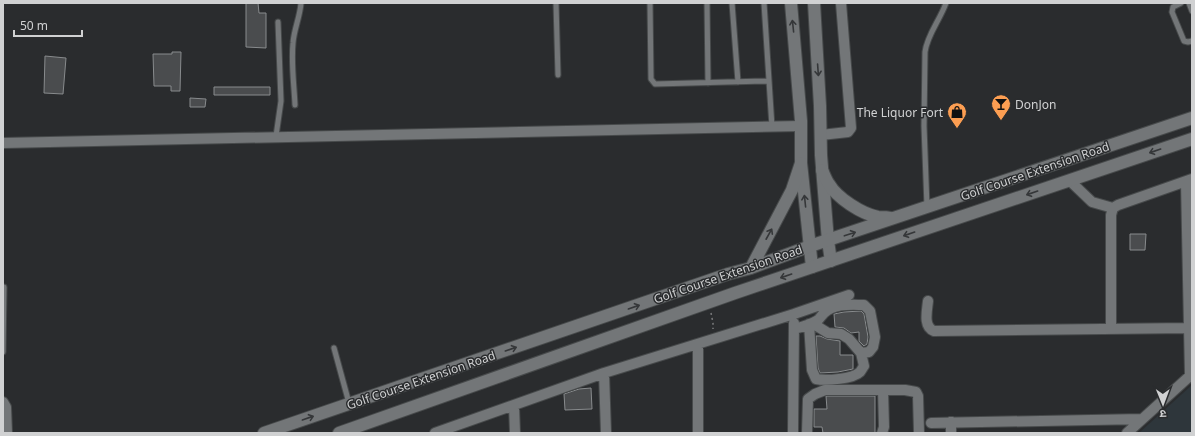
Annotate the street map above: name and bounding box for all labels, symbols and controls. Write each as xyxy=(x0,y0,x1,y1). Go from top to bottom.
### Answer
scale bar xyxy=(14,12,82,38)
text: 50 m xyxy=(20,17,48,34)
one-way arrow xyxy=(789,20,797,33)
one-way arrow xyxy=(814,63,821,76)
bar icon: DonJon xyxy=(990,93,1012,121)
place label: DonJon xyxy=(1015,96,1056,113)
shop icon: The Liquor Fort xyxy=(946,101,968,129)
place label: The Liquor Fort xyxy=(857,104,944,121)
street label: Golf Course Extension Road xyxy=(958,138,1112,204)
one-way arrow xyxy=(1149,148,1162,155)
one-way arrow xyxy=(1026,189,1038,197)
one-way arrow xyxy=(801,195,809,208)
one-way arrow xyxy=(766,228,774,240)
one-way arrow xyxy=(843,229,855,237)
one-way arrow xyxy=(903,231,915,239)
street label: Golf Course Extension Road xyxy=(651,241,805,307)
one-way arrow xyxy=(779,273,792,280)
one-way arrow xyxy=(627,302,639,310)
one-way arrow xyxy=(504,345,517,352)
street label: Golf Course Extension Road xyxy=(344,347,498,413)
north arrow xyxy=(1143,384,1183,424)
text: उ xyxy=(1159,407,1167,422)
one-way arrow xyxy=(302,414,314,422)

